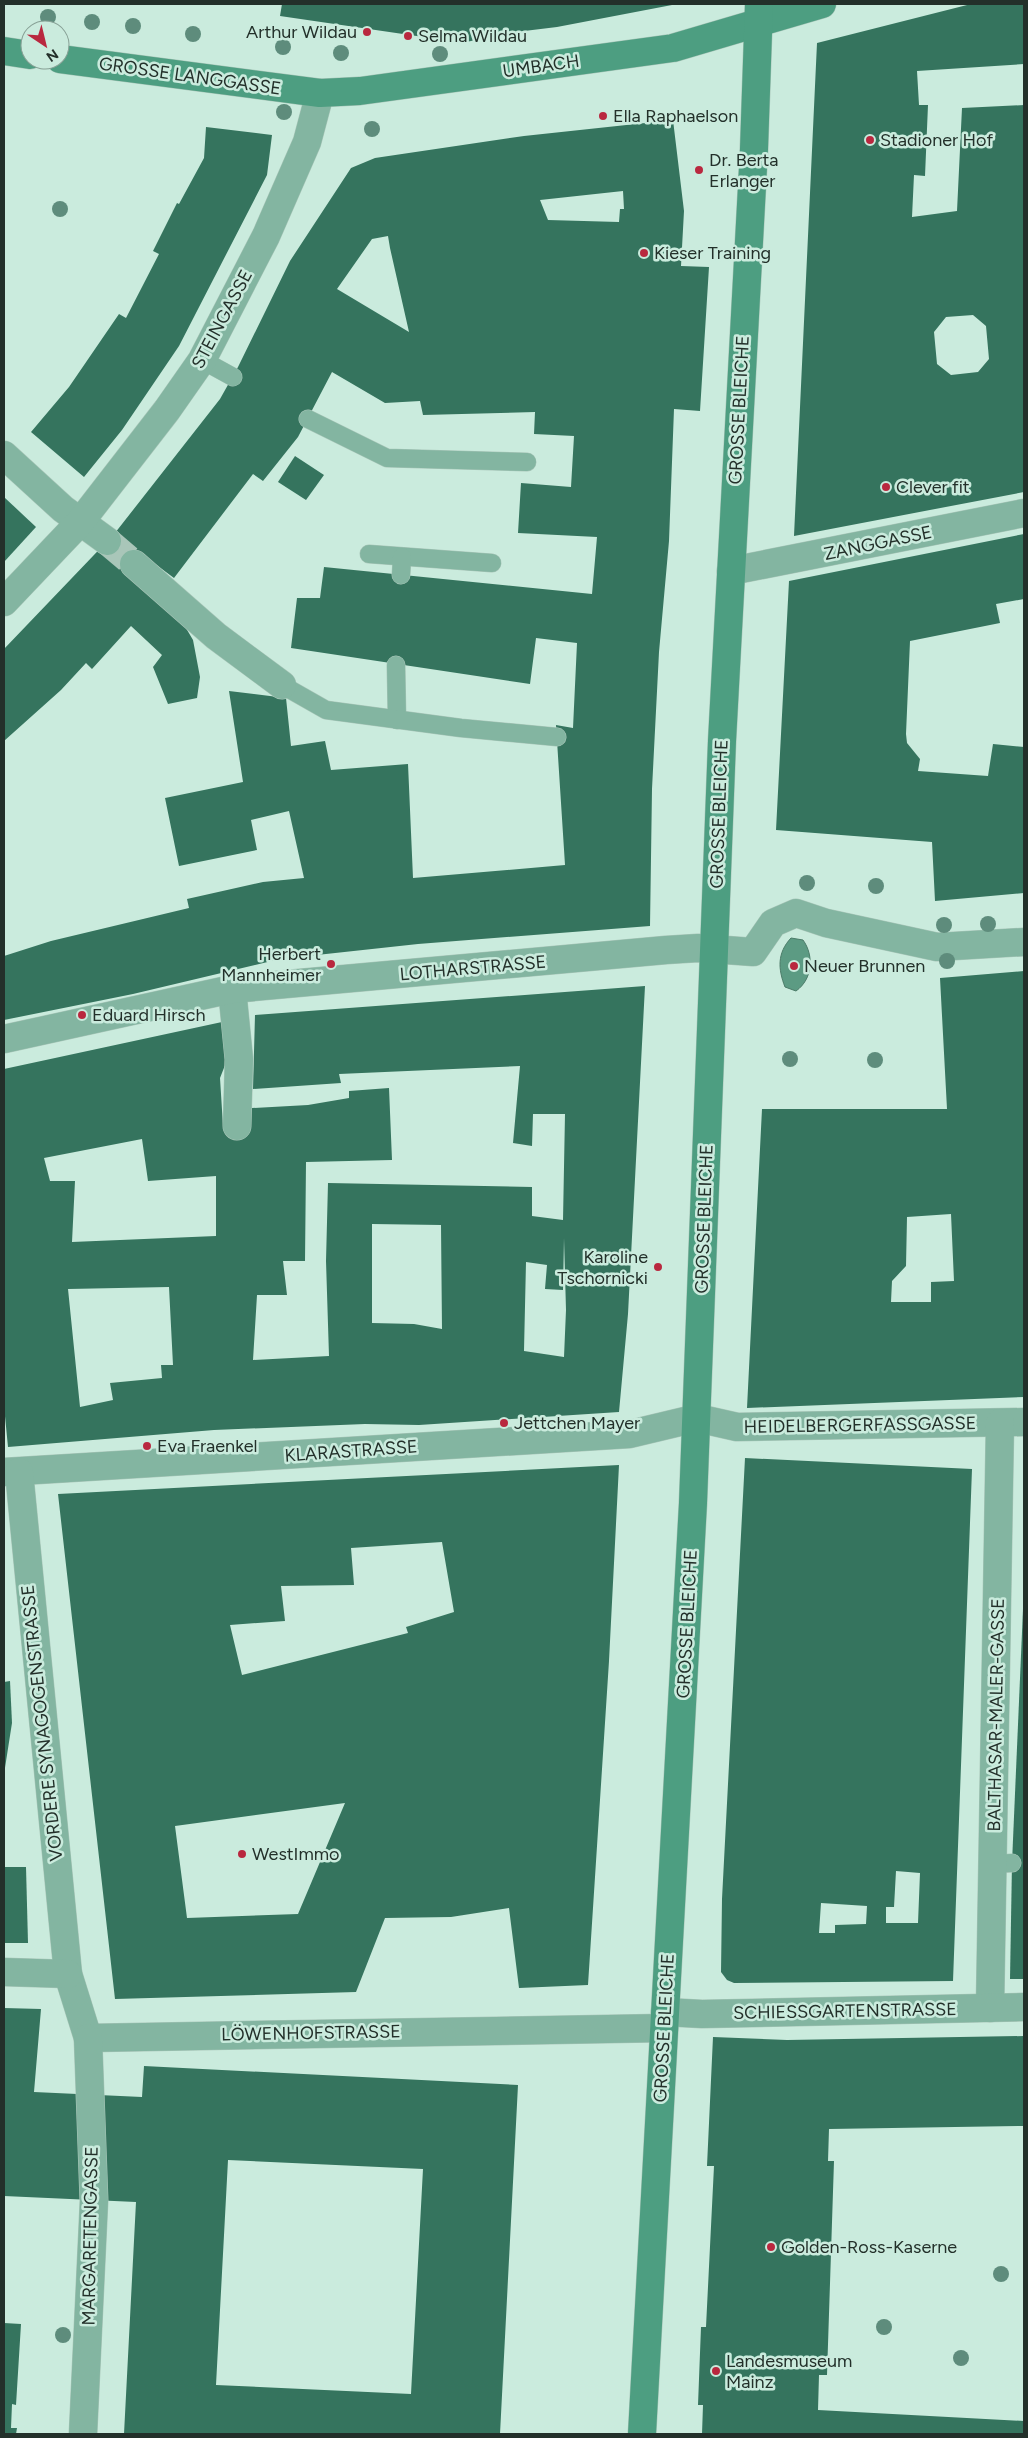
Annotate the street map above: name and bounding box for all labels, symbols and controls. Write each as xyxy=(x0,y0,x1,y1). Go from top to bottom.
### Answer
north arrow xyxy=(20,20,70,70)
place label: Arthur Wildau xyxy=(246,21,357,43)
place label: Selma Wildau xyxy=(418,25,527,47)
marker: Arthur Wildau xyxy=(361,26,373,38)
marker: Selma Wildau xyxy=(402,30,414,42)
text: N xyxy=(43,45,61,65)
street label: UMBACH xyxy=(501,50,581,82)
street label: GROSSE LANGGASSE xyxy=(97,52,283,100)
place label: Ella Raphaelson xyxy=(613,105,738,127)
marker: Ella Raphaelson xyxy=(597,110,609,122)
place label: Stadioner Hof xyxy=(880,129,994,151)
marker: Stadioner Hof xyxy=(864,134,876,146)
place label: Dr. Berta Erlanger xyxy=(709,149,779,192)
marker: Dr. Berta Erlanger xyxy=(693,164,705,176)
place label: Kieser Training xyxy=(654,242,771,264)
marker: Kieser Training xyxy=(638,247,650,259)
street label: STEINGASSE xyxy=(187,266,257,372)
street label: GROSSE BLEICHE xyxy=(724,335,754,485)
place label: Clever fit xyxy=(896,476,970,498)
marker: Clever fit xyxy=(880,481,892,493)
street label: ZANGGASSE xyxy=(822,521,934,565)
street label: GROSSE BLEICHE xyxy=(705,739,733,889)
place label: Herbert Mannheimer xyxy=(221,943,321,986)
street label: LOTHARSTRASSE xyxy=(399,951,547,985)
place label: Neuer Brunnen xyxy=(804,955,925,977)
marker: Herbert Mannheimer xyxy=(325,958,337,970)
marker: Neuer Brunnen xyxy=(788,960,800,972)
place label: Eduard Hirsch xyxy=(92,1004,205,1026)
marker: Eduard Hirsch xyxy=(76,1009,88,1021)
street label: GROSSE BLEICHE xyxy=(690,1144,718,1294)
place label: Karoline Tschornicki xyxy=(557,1246,648,1289)
marker: Karoline Tschornicki xyxy=(652,1261,664,1273)
place label: Jettchen Mayer xyxy=(514,1412,640,1434)
street label: HEIDELBERGERFASSGASSE xyxy=(744,1412,976,1438)
marker: Jettchen Mayer xyxy=(498,1417,510,1429)
place label: Eva Fraenkel xyxy=(157,1435,258,1457)
street label: KLARASTRASSE xyxy=(284,1435,418,1467)
marker: Eva Fraenkel xyxy=(141,1440,153,1452)
street label: GROSSE BLEICHE xyxy=(672,1549,702,1699)
street label: VORDERE SYNAGOGENSTRASSE xyxy=(17,1584,67,1862)
street label: BALTHASAR-MALER-GASSE xyxy=(983,1598,1009,1832)
place label: WestImmo xyxy=(252,1843,340,1865)
marker: WestImmo xyxy=(236,1848,248,1860)
street label: GROSSE BLEICHE xyxy=(649,1953,679,2103)
street label: SCHIESSGARTENSTRASSE xyxy=(733,1998,957,2024)
street label: LÖWENHOFSTRASSE xyxy=(221,2020,401,2046)
street label: MARGARETENGASSE xyxy=(77,2146,103,2326)
place label: Golden-Ross-Kaserne xyxy=(781,2236,957,2258)
marker: Golden-Ross-Kaserne xyxy=(765,2241,777,2253)
place label: Landesmuseum Mainz xyxy=(726,2350,852,2393)
marker: Landesmuseum Mainz xyxy=(710,2365,722,2377)

